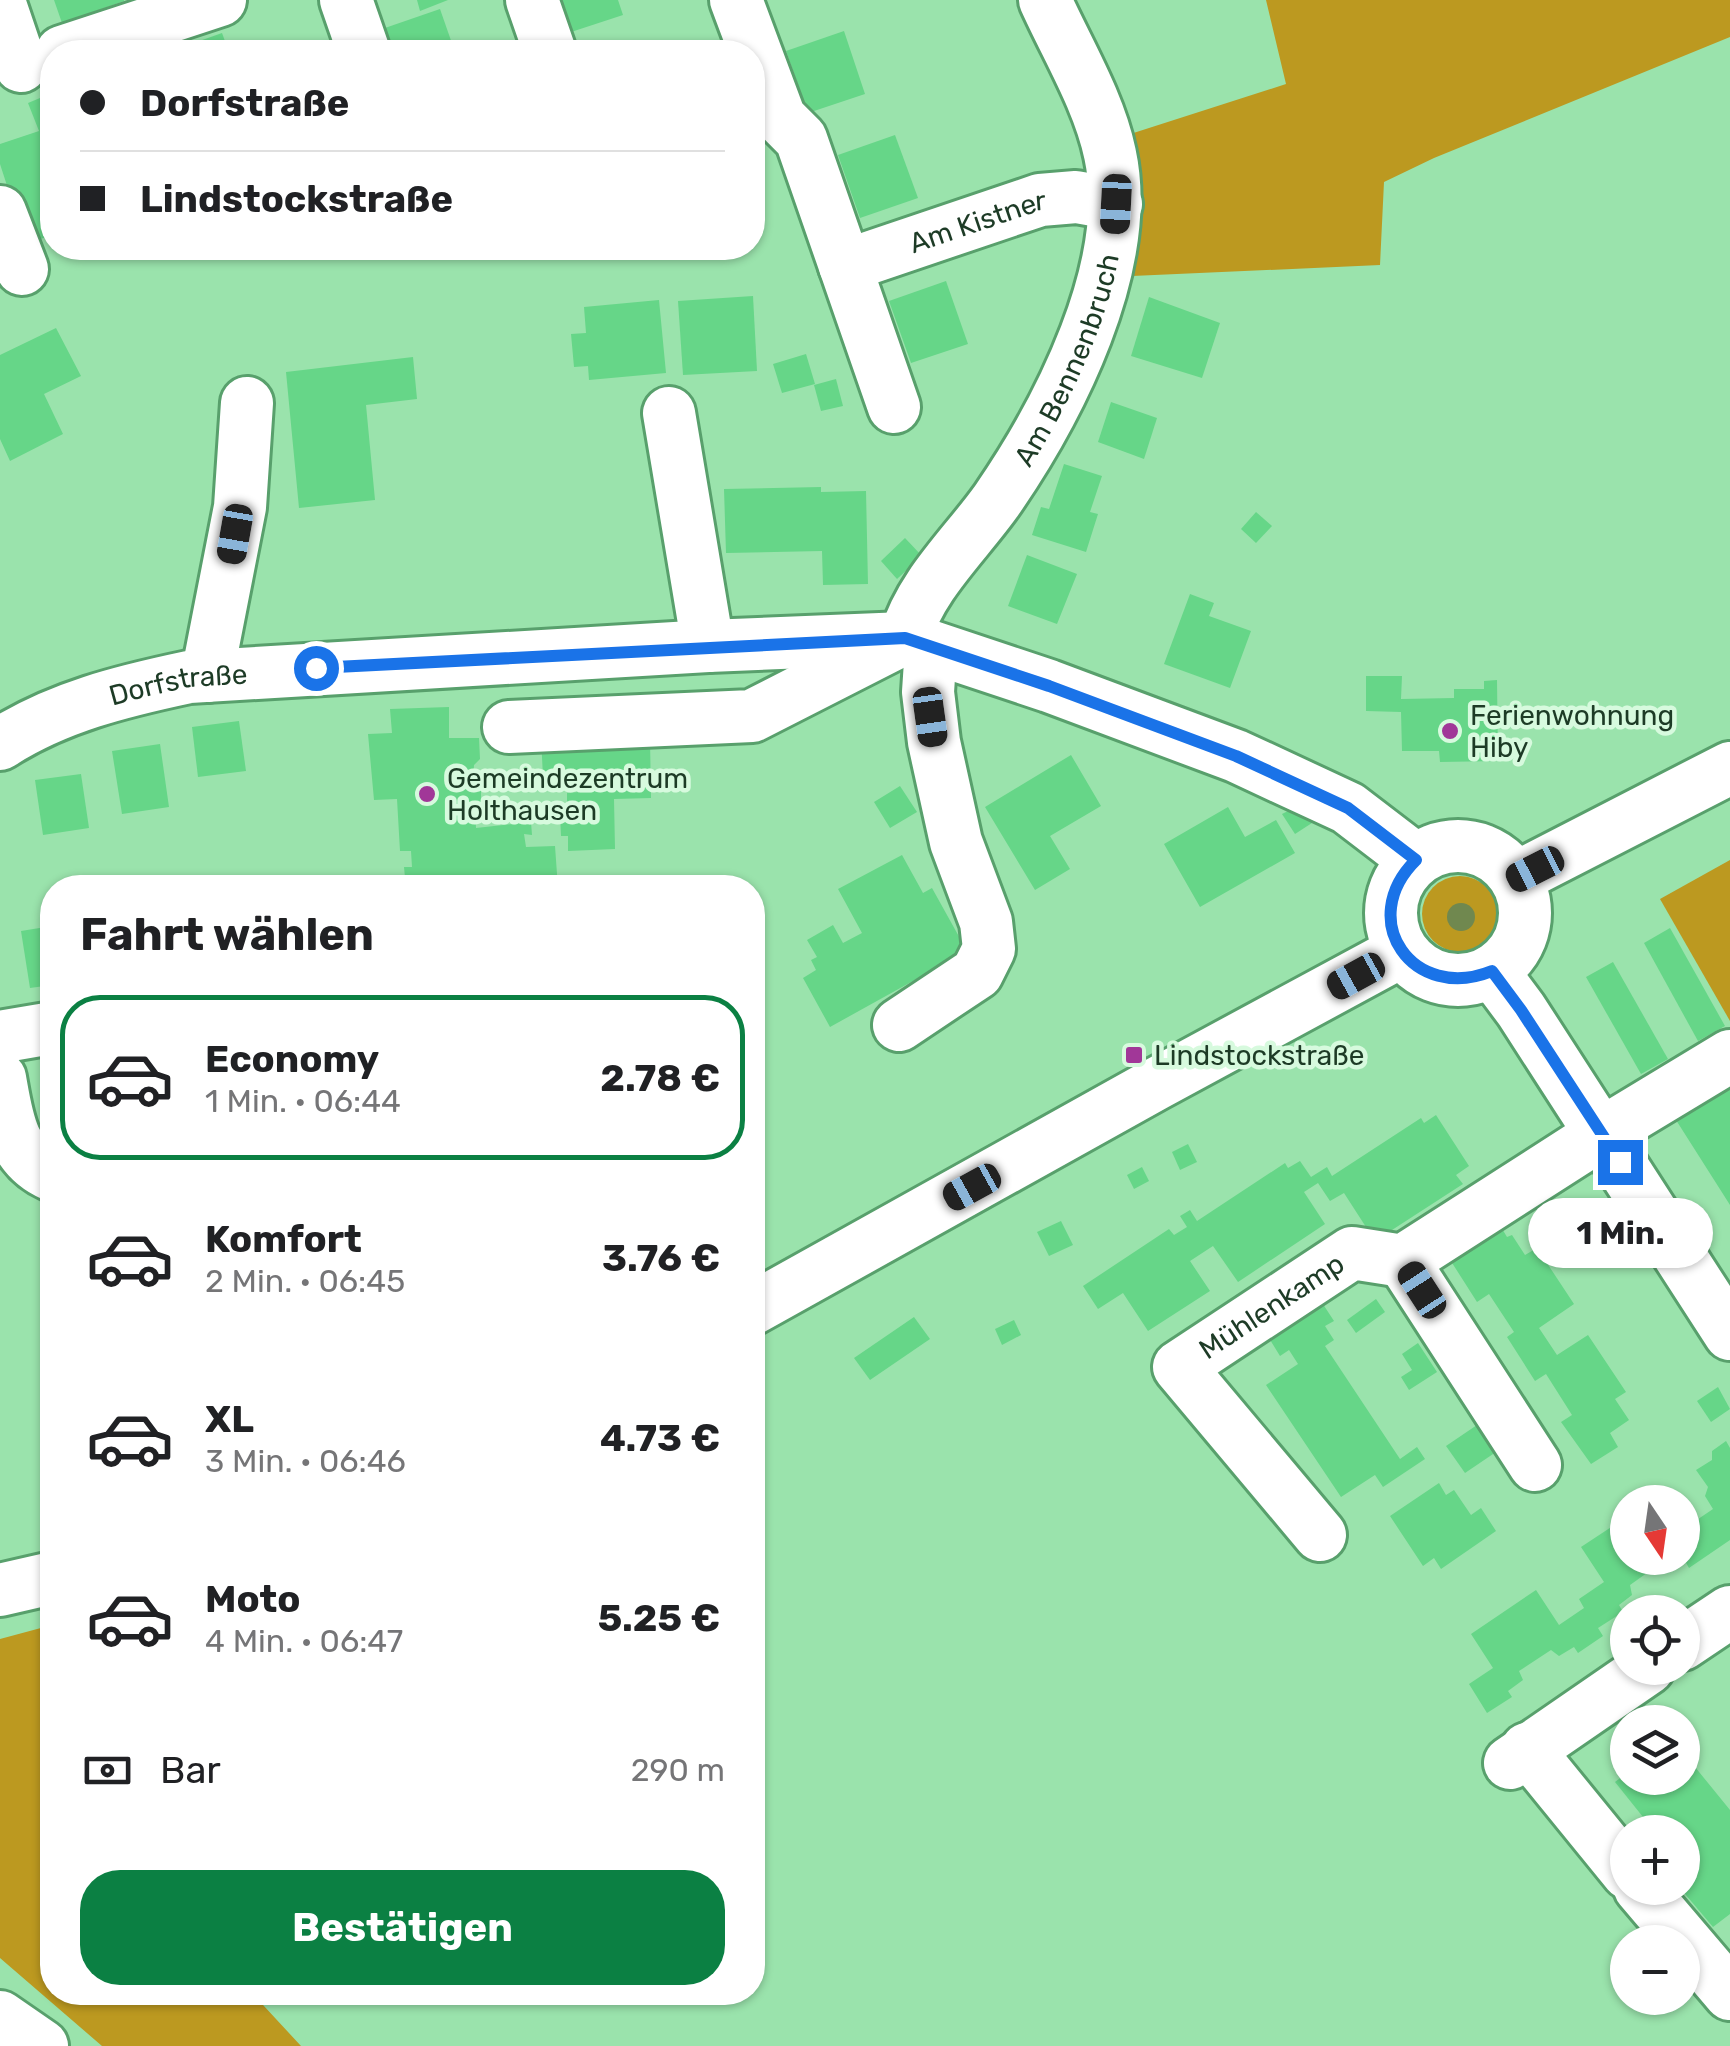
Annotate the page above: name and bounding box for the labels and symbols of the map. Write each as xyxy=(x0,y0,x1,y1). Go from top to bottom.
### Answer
car xyxy=(1099,173,1133,235)
street label: Am Kistner xyxy=(905,183,1047,260)
street label: Am Bennenbruch xyxy=(1007,251,1125,472)
car xyxy=(215,502,255,566)
route start xyxy=(294,646,339,691)
street label: Dorfstraße xyxy=(105,657,248,712)
car xyxy=(911,685,949,749)
place label: Ferienwohnung Hiby xyxy=(1470,699,1674,764)
marker: Ferienwohnung Hiby xyxy=(1439,720,1461,742)
place label: Gemeindezentrum Holthausen xyxy=(447,762,688,827)
marker: Gemeindezentrum Holthausen xyxy=(416,783,438,805)
car xyxy=(1501,842,1569,896)
car xyxy=(1322,948,1390,1004)
place label: Lindstockstraße xyxy=(1154,1039,1364,1072)
marker: Lindstockstraße xyxy=(1123,1044,1145,1066)
route end xyxy=(1598,1140,1643,1185)
car xyxy=(938,1159,1006,1215)
callout: 1 Min. xyxy=(1528,1197,1712,1267)
street label: Mühlenkamp xyxy=(1193,1246,1350,1366)
car xyxy=(1393,1257,1451,1323)
north arrow xyxy=(1610,1485,1700,1575)

